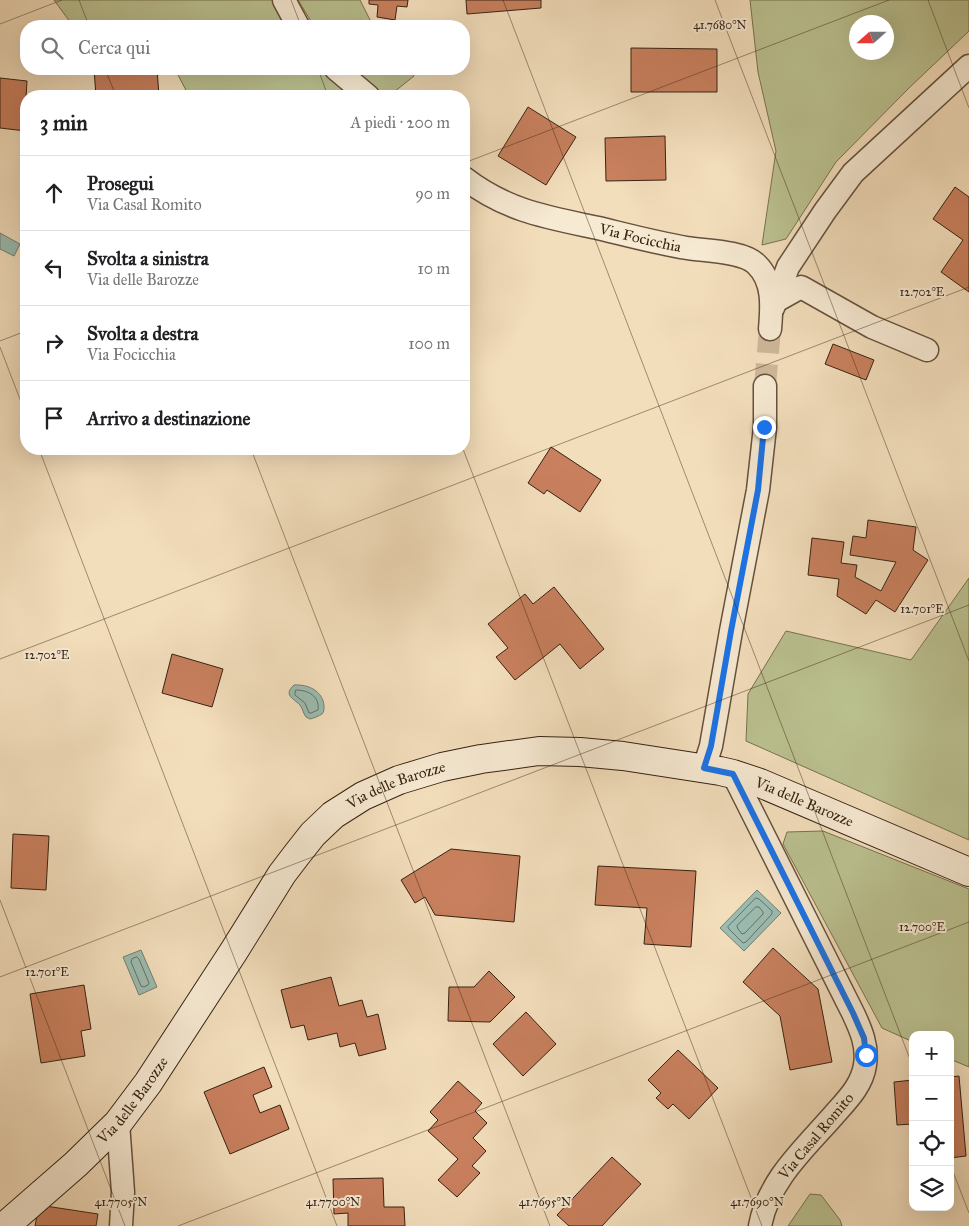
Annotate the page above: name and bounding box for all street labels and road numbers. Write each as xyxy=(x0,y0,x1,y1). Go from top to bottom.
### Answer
street label: Via Focicchia xyxy=(597,219,683,256)
street label: Via delle Barozze xyxy=(343,758,447,814)
street label: Via delle Barozze xyxy=(752,773,856,831)
street label: Via delle Barozze xyxy=(93,1053,172,1148)
street label: Via Casal Romito xyxy=(774,1089,858,1184)

